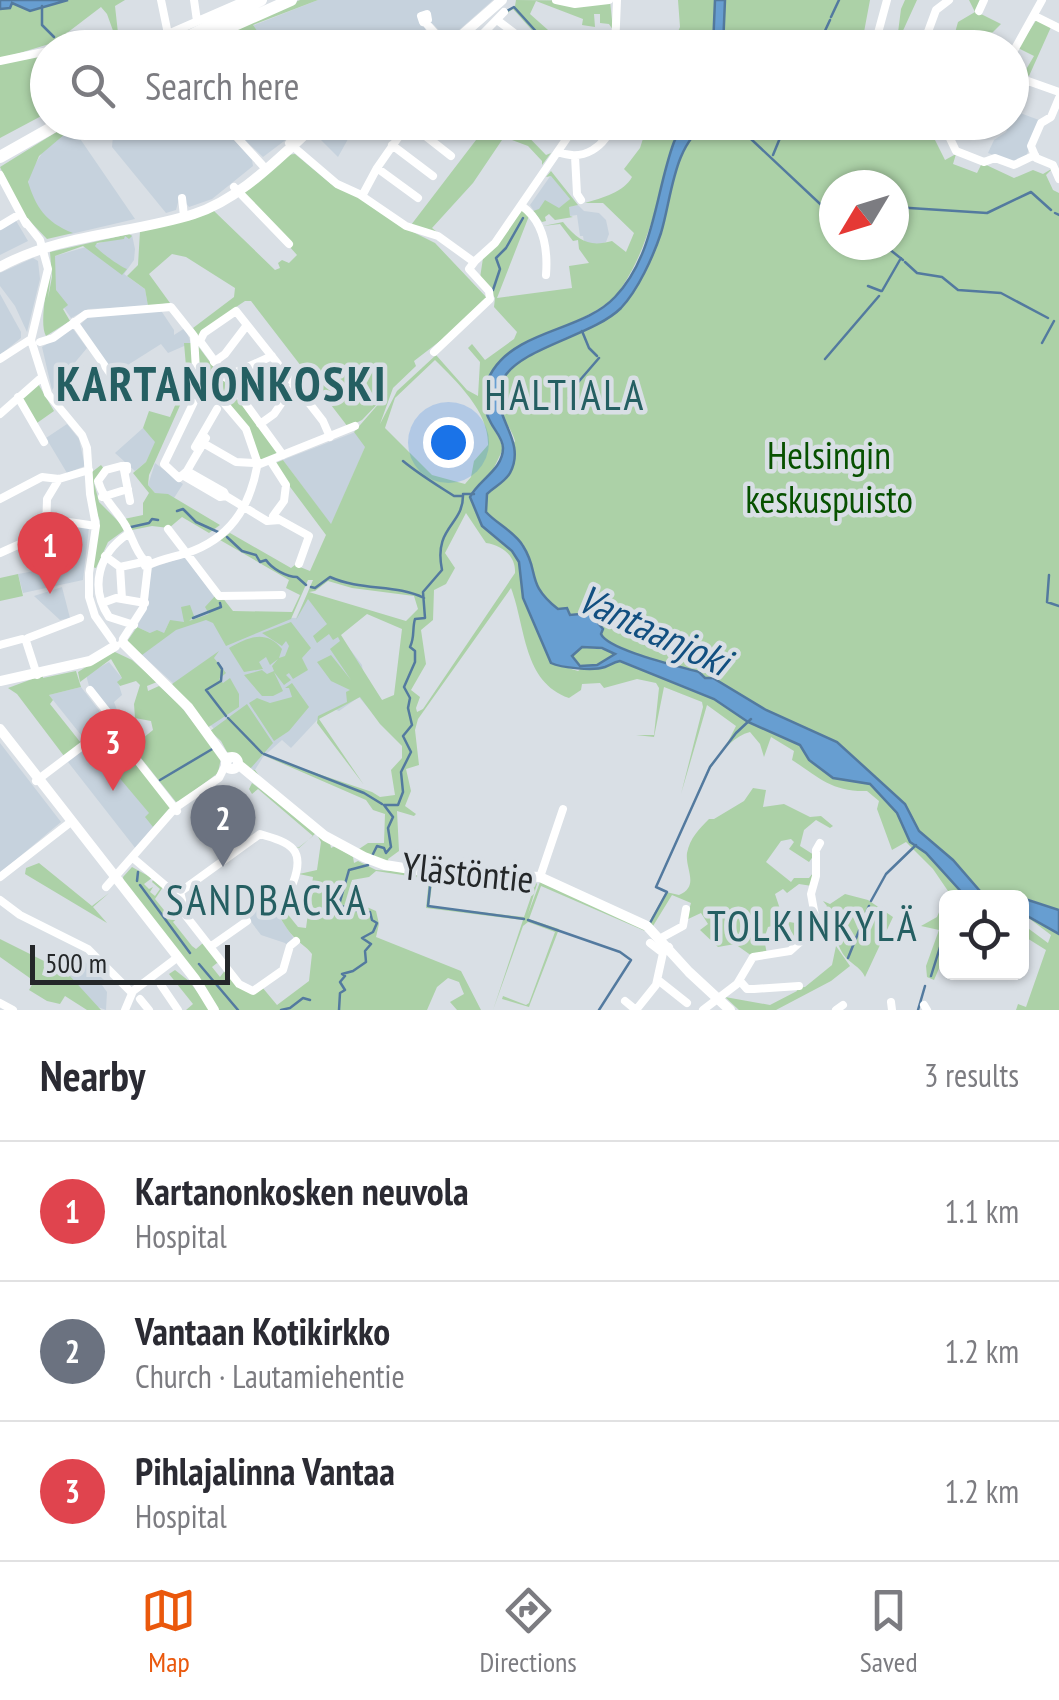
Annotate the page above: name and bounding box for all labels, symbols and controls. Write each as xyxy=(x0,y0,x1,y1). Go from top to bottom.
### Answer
search box xyxy=(30,30,1029,140)
icon: search xyxy=(65,58,120,113)
text: Search here xyxy=(145,61,299,110)
north arrow xyxy=(819,170,909,260)
district label: KARTANONKOSKI xyxy=(56,352,388,414)
district label: HALTIALA xyxy=(484,367,646,422)
your location xyxy=(423,417,474,468)
park label: Helsingin keskuspuisto xyxy=(745,430,913,523)
pin: 1 xyxy=(18,512,82,594)
water label: Vantaanjoki xyxy=(570,571,743,689)
pin: 3 xyxy=(80,708,146,791)
pin: 2 xyxy=(190,784,256,867)
street label: Ylästöntie xyxy=(400,840,536,903)
district label: SANDBACKA xyxy=(166,872,368,927)
map controls xyxy=(939,890,1029,980)
button: locate xyxy=(939,890,1029,980)
district label: TOLKINKYLÄ xyxy=(707,898,919,953)
scale bar xyxy=(30,940,230,984)
text: 500 m xyxy=(45,944,107,981)
text: Nearby xyxy=(40,1048,145,1103)
text: 3 results xyxy=(924,1054,1019,1096)
text: Kartanonkosken neuvola xyxy=(135,1166,469,1215)
text: 1 xyxy=(65,1190,80,1232)
text: 1.1 km xyxy=(944,1190,1019,1232)
text: Hospital xyxy=(135,1215,227,1257)
text: Vantaan Kotikirkko xyxy=(135,1306,390,1355)
text: 2 xyxy=(65,1330,80,1372)
text: 1.2 km xyxy=(944,1330,1019,1372)
text: Church · Lautamiehentie xyxy=(135,1355,405,1397)
text: Pihlajalinna Vantaa xyxy=(135,1446,395,1495)
text: 3 xyxy=(65,1470,80,1512)
text: 1.2 km xyxy=(944,1470,1019,1512)
text: Hospital xyxy=(135,1495,227,1537)
tab: Map xyxy=(141,1583,196,1680)
tab: Directions xyxy=(479,1583,577,1680)
tab: Saved xyxy=(860,1583,918,1680)

